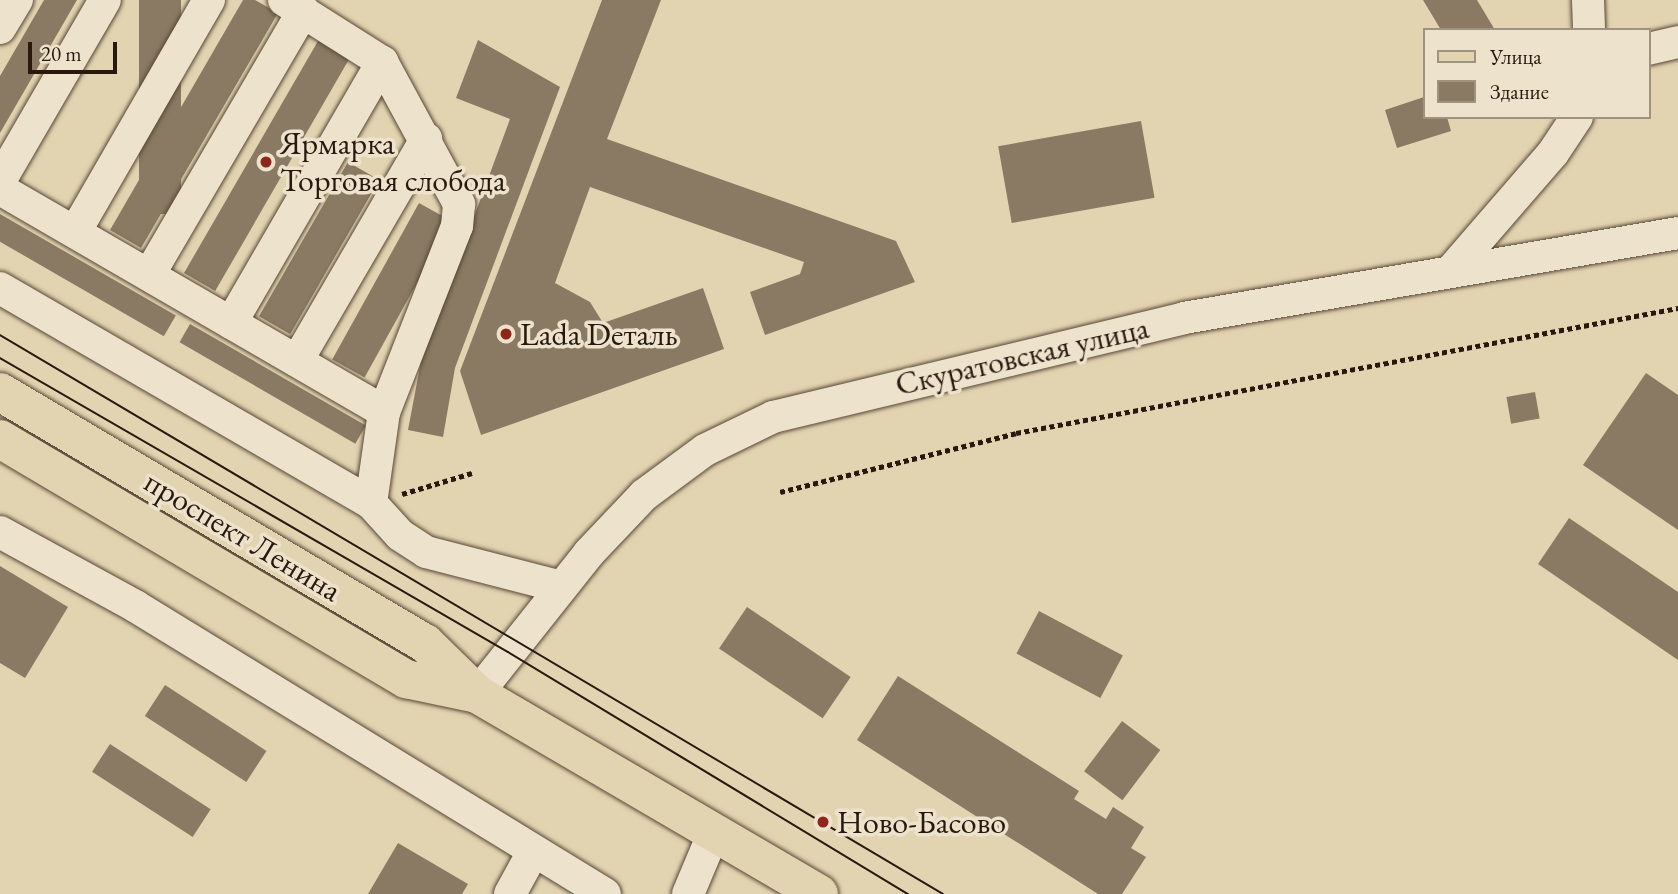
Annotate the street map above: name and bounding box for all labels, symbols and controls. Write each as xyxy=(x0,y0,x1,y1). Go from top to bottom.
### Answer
scale bar xyxy=(32,28,121,72)
legend xyxy=(1422,28,1650,119)
text: 20 m xyxy=(41,40,82,67)
text: Улица xyxy=(1490,43,1542,70)
text: Здание xyxy=(1490,78,1549,105)
place label: Ярмарка Торговая слобода xyxy=(280,125,506,200)
marker: Ярмарка Торговая слобода xyxy=(258,154,274,170)
street label: Скуратовская улица xyxy=(892,308,1152,404)
place label: Lada Dеталь xyxy=(520,315,678,353)
marker: Lada Dеталь xyxy=(498,326,514,342)
street label: проспект Ленина xyxy=(138,462,348,610)
place label: Ново-Басово xyxy=(837,803,1006,841)
marker: Ново-Басово xyxy=(815,814,831,830)

